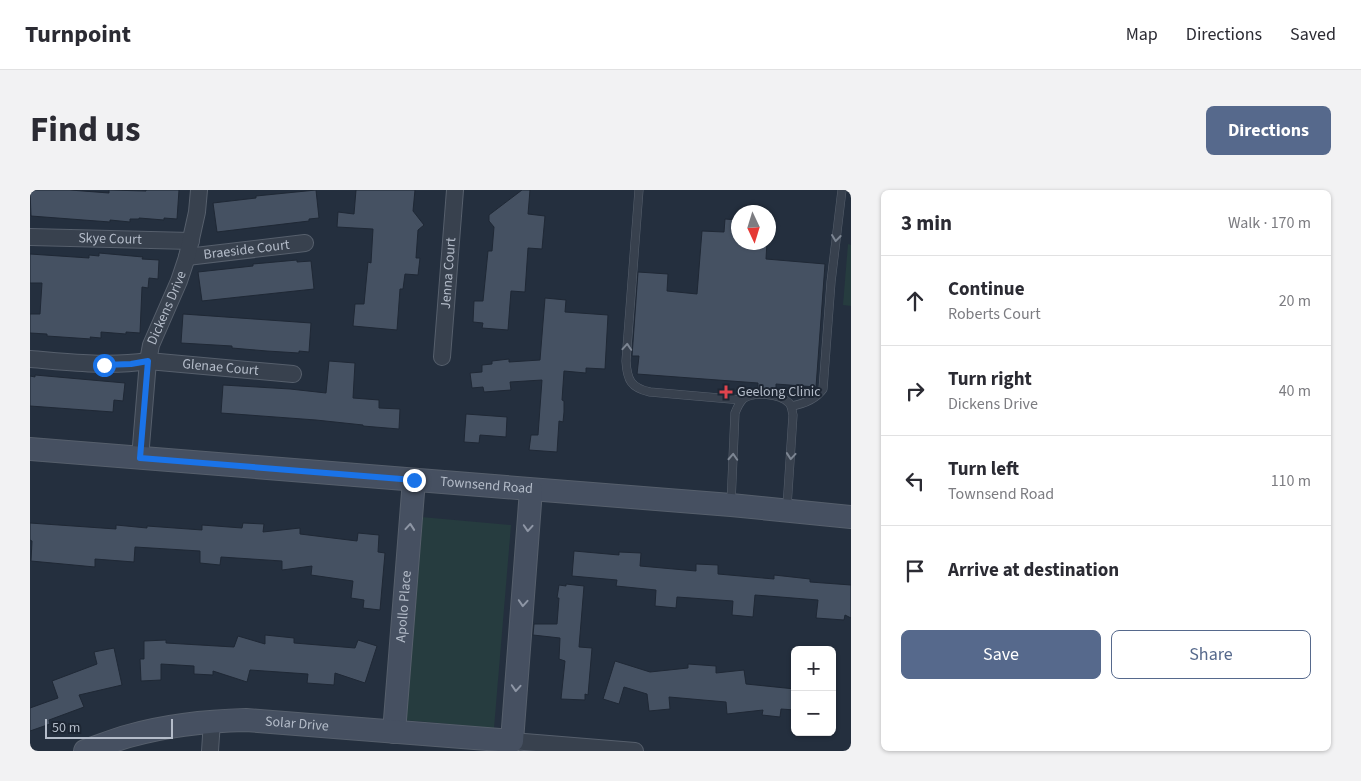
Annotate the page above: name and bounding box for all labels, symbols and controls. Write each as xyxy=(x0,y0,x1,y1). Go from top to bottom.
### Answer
text: Turnpoint xyxy=(25,17,131,52)
text: Map xyxy=(1126,22,1158,47)
text: Directions xyxy=(1186,22,1262,47)
text: Saved xyxy=(1290,22,1336,47)
text: Find us xyxy=(30,105,140,155)
button: Directions xyxy=(1206,106,1331,155)
north arrow xyxy=(731,205,776,250)
text: 3 min xyxy=(901,208,952,238)
text: Walk · 170 m xyxy=(1228,212,1311,234)
street label: Skye Court xyxy=(78,228,142,250)
street label: Braeside Court xyxy=(202,235,291,265)
one-way arrow xyxy=(831,235,842,243)
street label: Jenna Court xyxy=(436,236,461,310)
street label: Dickens Drive xyxy=(142,268,192,348)
text: Continue xyxy=(948,276,1025,303)
icon: ahead xyxy=(901,287,929,315)
text: 20 m xyxy=(1279,290,1311,312)
text: Roberts Court xyxy=(948,303,1041,325)
one-way arrow xyxy=(621,343,632,351)
route start xyxy=(93,354,116,377)
street label: Glenae Court xyxy=(181,354,260,381)
text: Turn right xyxy=(948,366,1032,393)
icon: right xyxy=(901,377,929,405)
text: 40 m xyxy=(1279,380,1311,402)
place label: Geelong Clinic xyxy=(737,382,821,402)
marker: Geelong Clinic xyxy=(719,385,733,399)
text: Dickens Drive xyxy=(948,393,1038,415)
one-way arrow xyxy=(786,452,797,460)
one-way arrow xyxy=(728,453,739,461)
text: Turn left xyxy=(948,456,1019,483)
icon: left xyxy=(901,467,929,495)
route end xyxy=(403,469,426,492)
text: 110 m xyxy=(1271,470,1311,492)
street label: Townsend Road xyxy=(439,472,534,499)
text: Townsend Road xyxy=(948,483,1054,505)
one-way arrow xyxy=(404,522,415,530)
one-way arrow xyxy=(523,524,534,532)
icon: arrive xyxy=(901,557,929,585)
text: Arrive at destination xyxy=(948,557,1119,584)
street label: Apollo Place xyxy=(391,570,417,643)
one-way arrow xyxy=(517,599,528,607)
button: Save xyxy=(901,630,1101,679)
button: Share xyxy=(1111,630,1311,679)
map controls xyxy=(791,646,836,736)
button: + xyxy=(791,646,836,691)
one-way arrow xyxy=(511,685,522,693)
button: − xyxy=(791,691,836,736)
street label: Solar Drive xyxy=(264,712,330,737)
scale bar xyxy=(45,716,172,739)
text: 50 m xyxy=(52,718,80,738)

